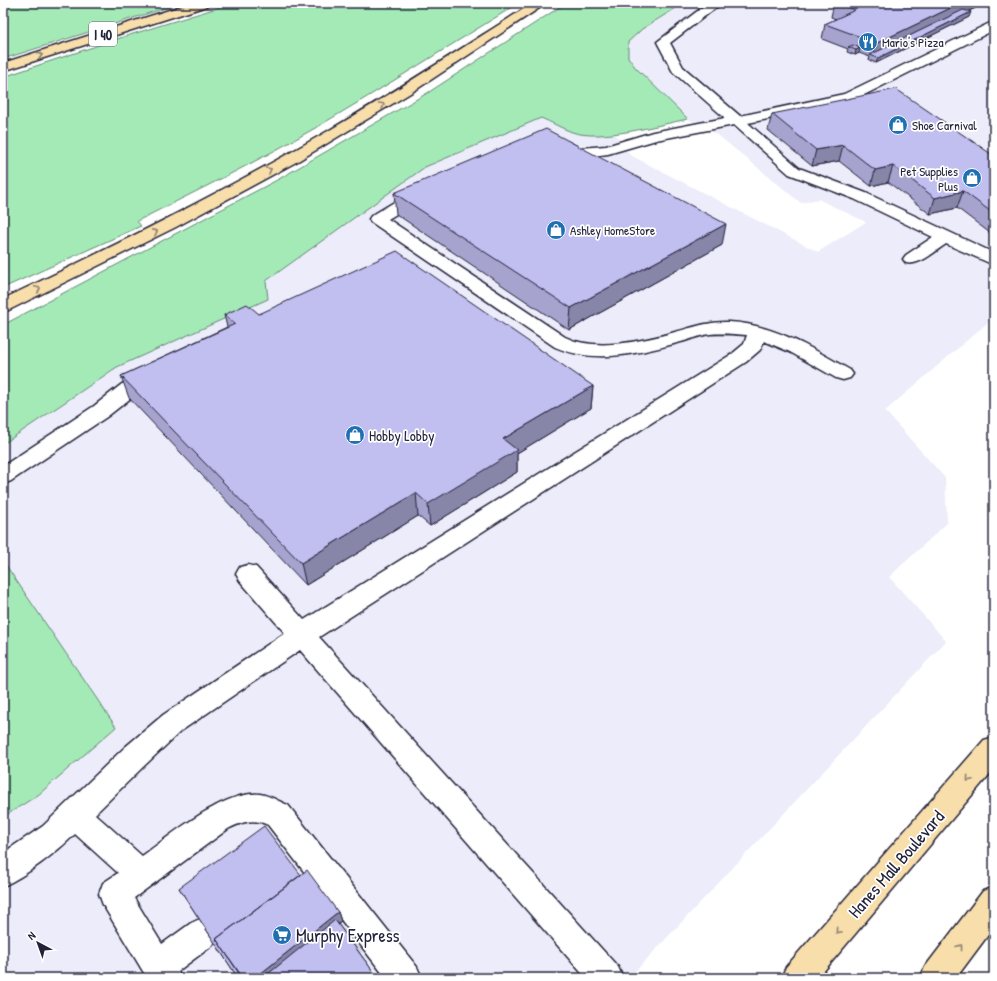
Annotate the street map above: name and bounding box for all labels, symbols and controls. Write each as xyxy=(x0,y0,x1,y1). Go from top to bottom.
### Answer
road number: I 40 xyxy=(89,22,117,46)
restaurant icon: Mario's Pizza xyxy=(857,31,879,53)
place label: Mario's Pizza xyxy=(882,33,944,51)
one-way arrow xyxy=(36,51,43,60)
one-way arrow xyxy=(378,102,385,109)
shop icon: Shoe Carnival xyxy=(887,114,909,136)
place label: Shoe Carnival xyxy=(912,116,977,134)
place label: Pet Supplies Plus xyxy=(900,162,958,195)
shop icon: Pet Supplies Plus xyxy=(961,167,983,189)
one-way arrow xyxy=(265,168,273,175)
shop icon: Ashley HomeStore xyxy=(545,219,567,241)
place label: Ashley HomeStore xyxy=(570,221,655,239)
one-way arrow xyxy=(151,229,158,236)
one-way arrow xyxy=(34,286,42,294)
shop icon: Hobby Lobby xyxy=(344,424,366,446)
place label: Hobby Lobby xyxy=(369,425,435,446)
one-way arrow xyxy=(966,774,973,782)
street label: Hanes Mall Boulevard xyxy=(842,805,950,923)
north arrow xyxy=(18,923,58,963)
place label: Murphy Express xyxy=(296,923,400,948)
supermarket icon: Murphy Express xyxy=(271,924,293,946)
one-way arrow xyxy=(836,926,843,933)
text: N xyxy=(25,928,38,943)
one-way arrow xyxy=(955,944,963,951)

